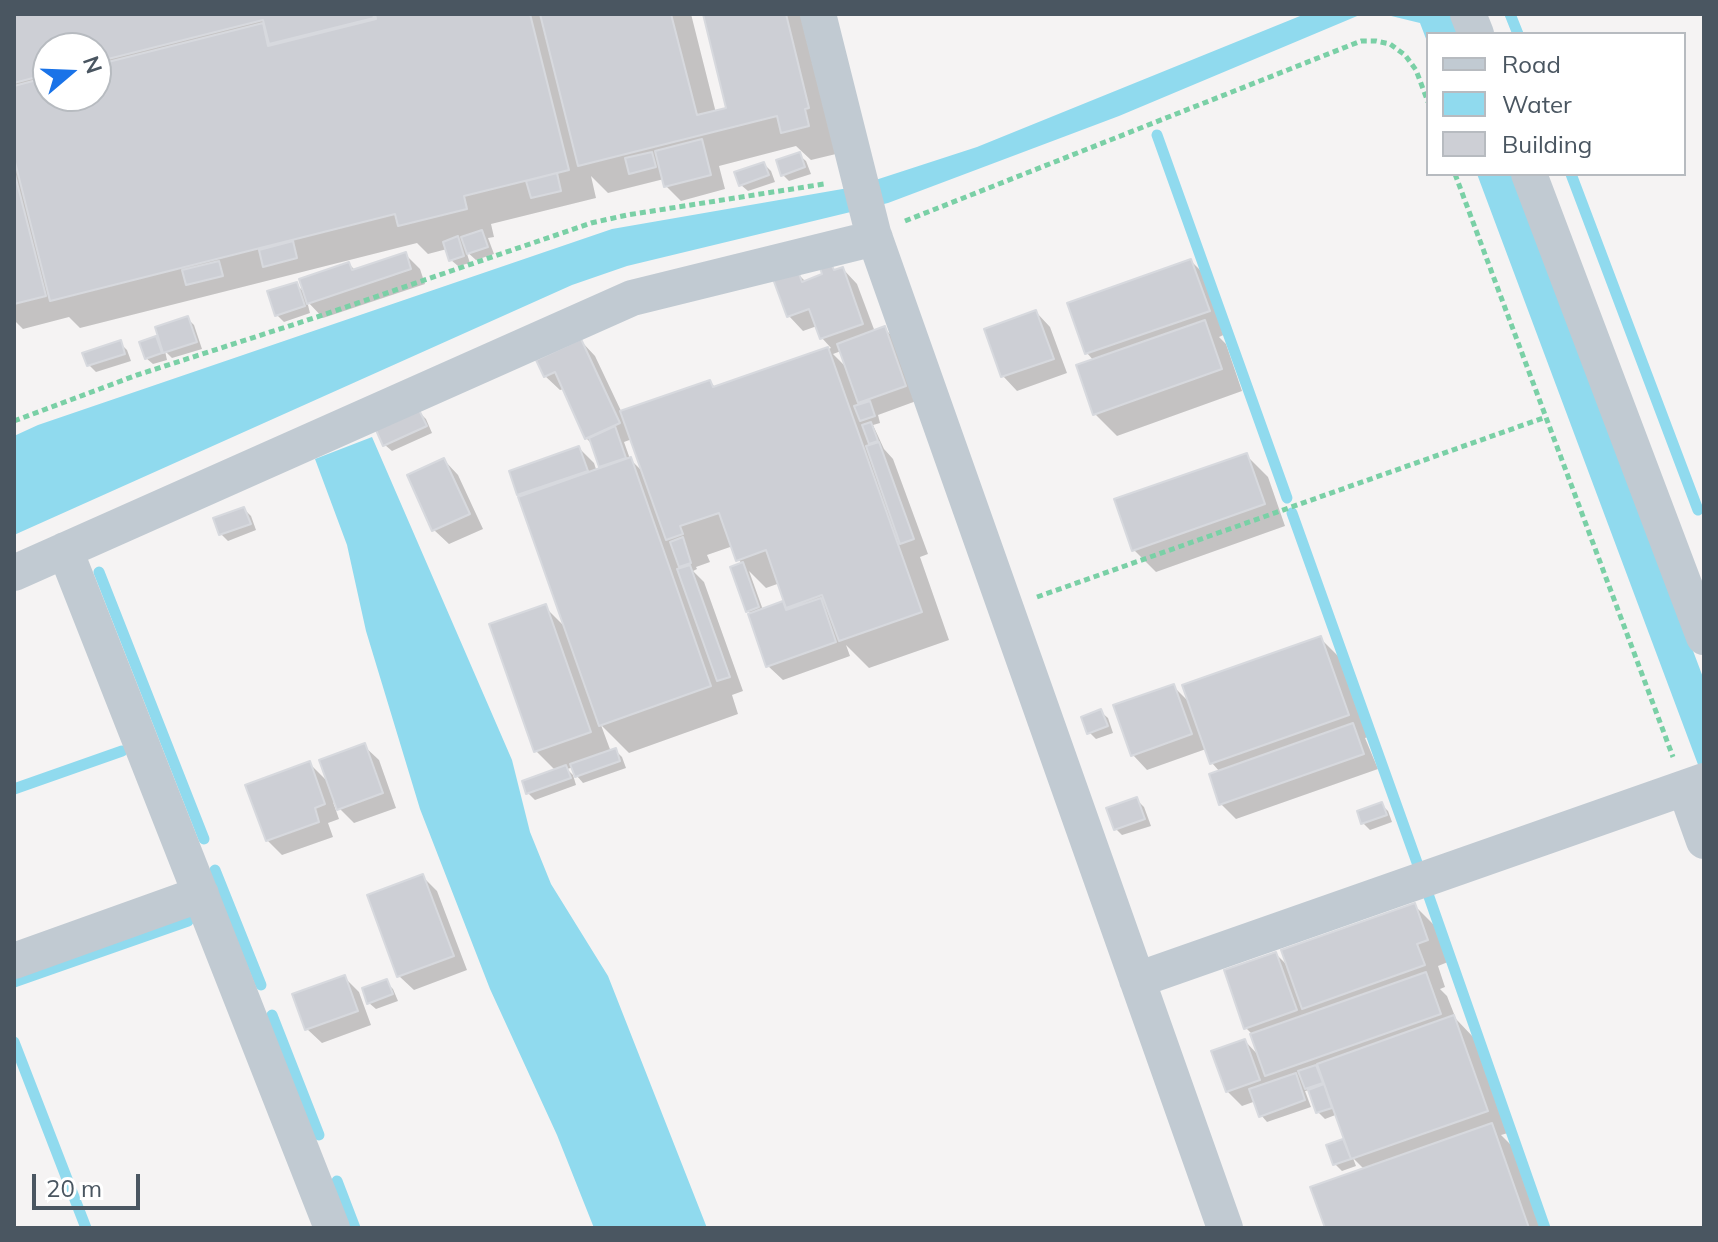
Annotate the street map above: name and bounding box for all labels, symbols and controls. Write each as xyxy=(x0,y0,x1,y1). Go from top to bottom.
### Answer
north arrow xyxy=(32,32,112,112)
legend xyxy=(1426,32,1686,176)
text: Road xyxy=(1502,49,1561,79)
text: N xyxy=(77,52,109,77)
text: Water xyxy=(1502,89,1572,119)
text: Building xyxy=(1502,129,1592,159)
scale bar xyxy=(36,1158,144,1208)
text: 20 m xyxy=(46,1173,102,1203)

